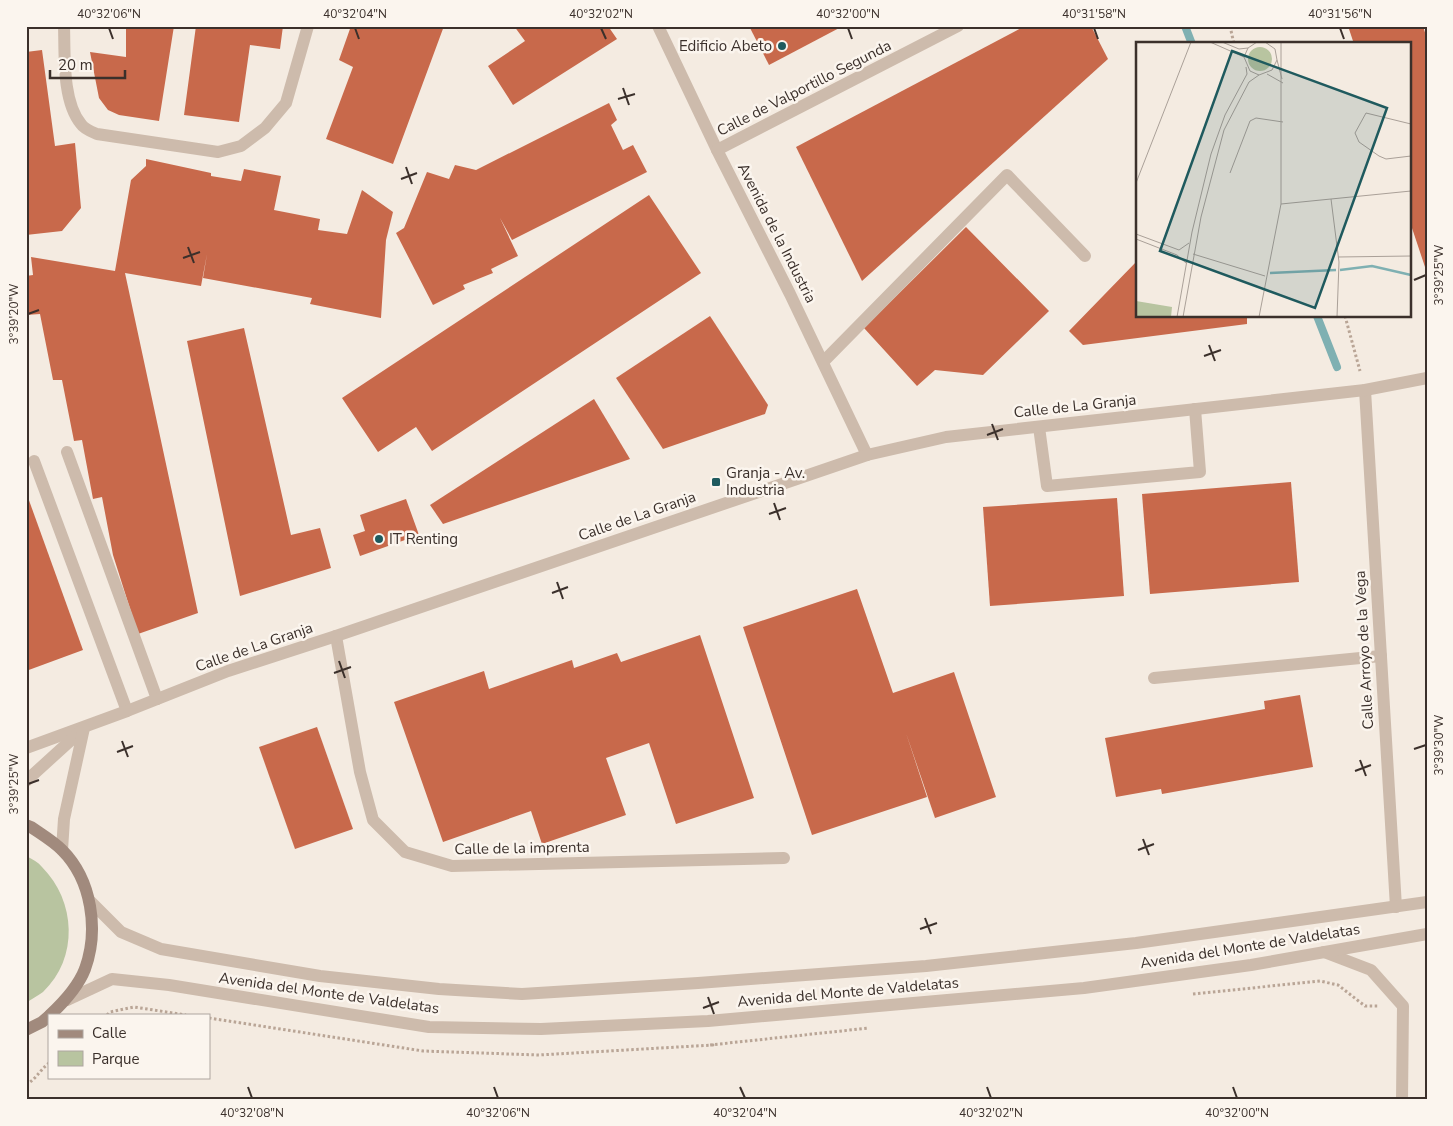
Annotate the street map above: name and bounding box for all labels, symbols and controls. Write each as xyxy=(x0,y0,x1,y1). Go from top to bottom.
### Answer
text: 40°32'06"N xyxy=(77,6,141,22)
text: 40°32'04"N xyxy=(323,6,387,22)
text: 40°32'02"N xyxy=(569,6,633,22)
text: 40°32'00"N xyxy=(816,6,880,22)
text: 40°31'58"N xyxy=(1062,6,1126,22)
text: 40°31'56"N xyxy=(1308,6,1372,22)
street label: Calle de Valportillo Segunda xyxy=(713,35,895,141)
place label: Edificio Abeto xyxy=(679,36,772,56)
marker: Edificio Abeto xyxy=(776,40,788,52)
inset map xyxy=(1136,42,1410,318)
scale bar xyxy=(50,48,125,80)
text: 20 m xyxy=(58,55,93,75)
street label: Avenida de la Industria xyxy=(733,160,821,306)
text: 3°39'25"W xyxy=(1431,244,1447,306)
text: 3°39'20"W xyxy=(6,283,22,345)
street label: Calle de La Granja xyxy=(1013,390,1137,422)
place label: Granja - Av. Industria xyxy=(726,463,805,500)
marker: Granja - Av. Industria xyxy=(710,476,722,488)
street label: Calle de La Granja xyxy=(576,487,698,545)
place label: IT Renting xyxy=(389,529,458,549)
marker: IT Renting xyxy=(373,533,385,545)
street label: Calle Arroyo de la Vega xyxy=(1350,570,1378,730)
street label: Calle de La Granja xyxy=(193,618,315,676)
text: 3°39'30"W xyxy=(1431,714,1447,776)
text: 3°39'25"W xyxy=(6,753,22,815)
street label: Calle de la imprenta xyxy=(454,837,590,859)
street label: Avenida del Monte de Valdelatas xyxy=(1139,919,1361,973)
street label: Avenida del Monte de Valdelatas xyxy=(218,968,440,1018)
street label: Avenida del Monte de Valdelatas xyxy=(736,972,960,1012)
legend xyxy=(48,1014,210,1078)
text: Calle xyxy=(92,1023,127,1043)
text: Parque xyxy=(92,1049,140,1069)
text: 40°32'08"N xyxy=(220,1105,284,1121)
text: 40°32'06"N xyxy=(466,1105,530,1121)
text: 40°32'04"N xyxy=(713,1105,777,1121)
text: 40°32'02"N xyxy=(959,1105,1023,1121)
text: 40°32'00"N xyxy=(1205,1105,1269,1121)

